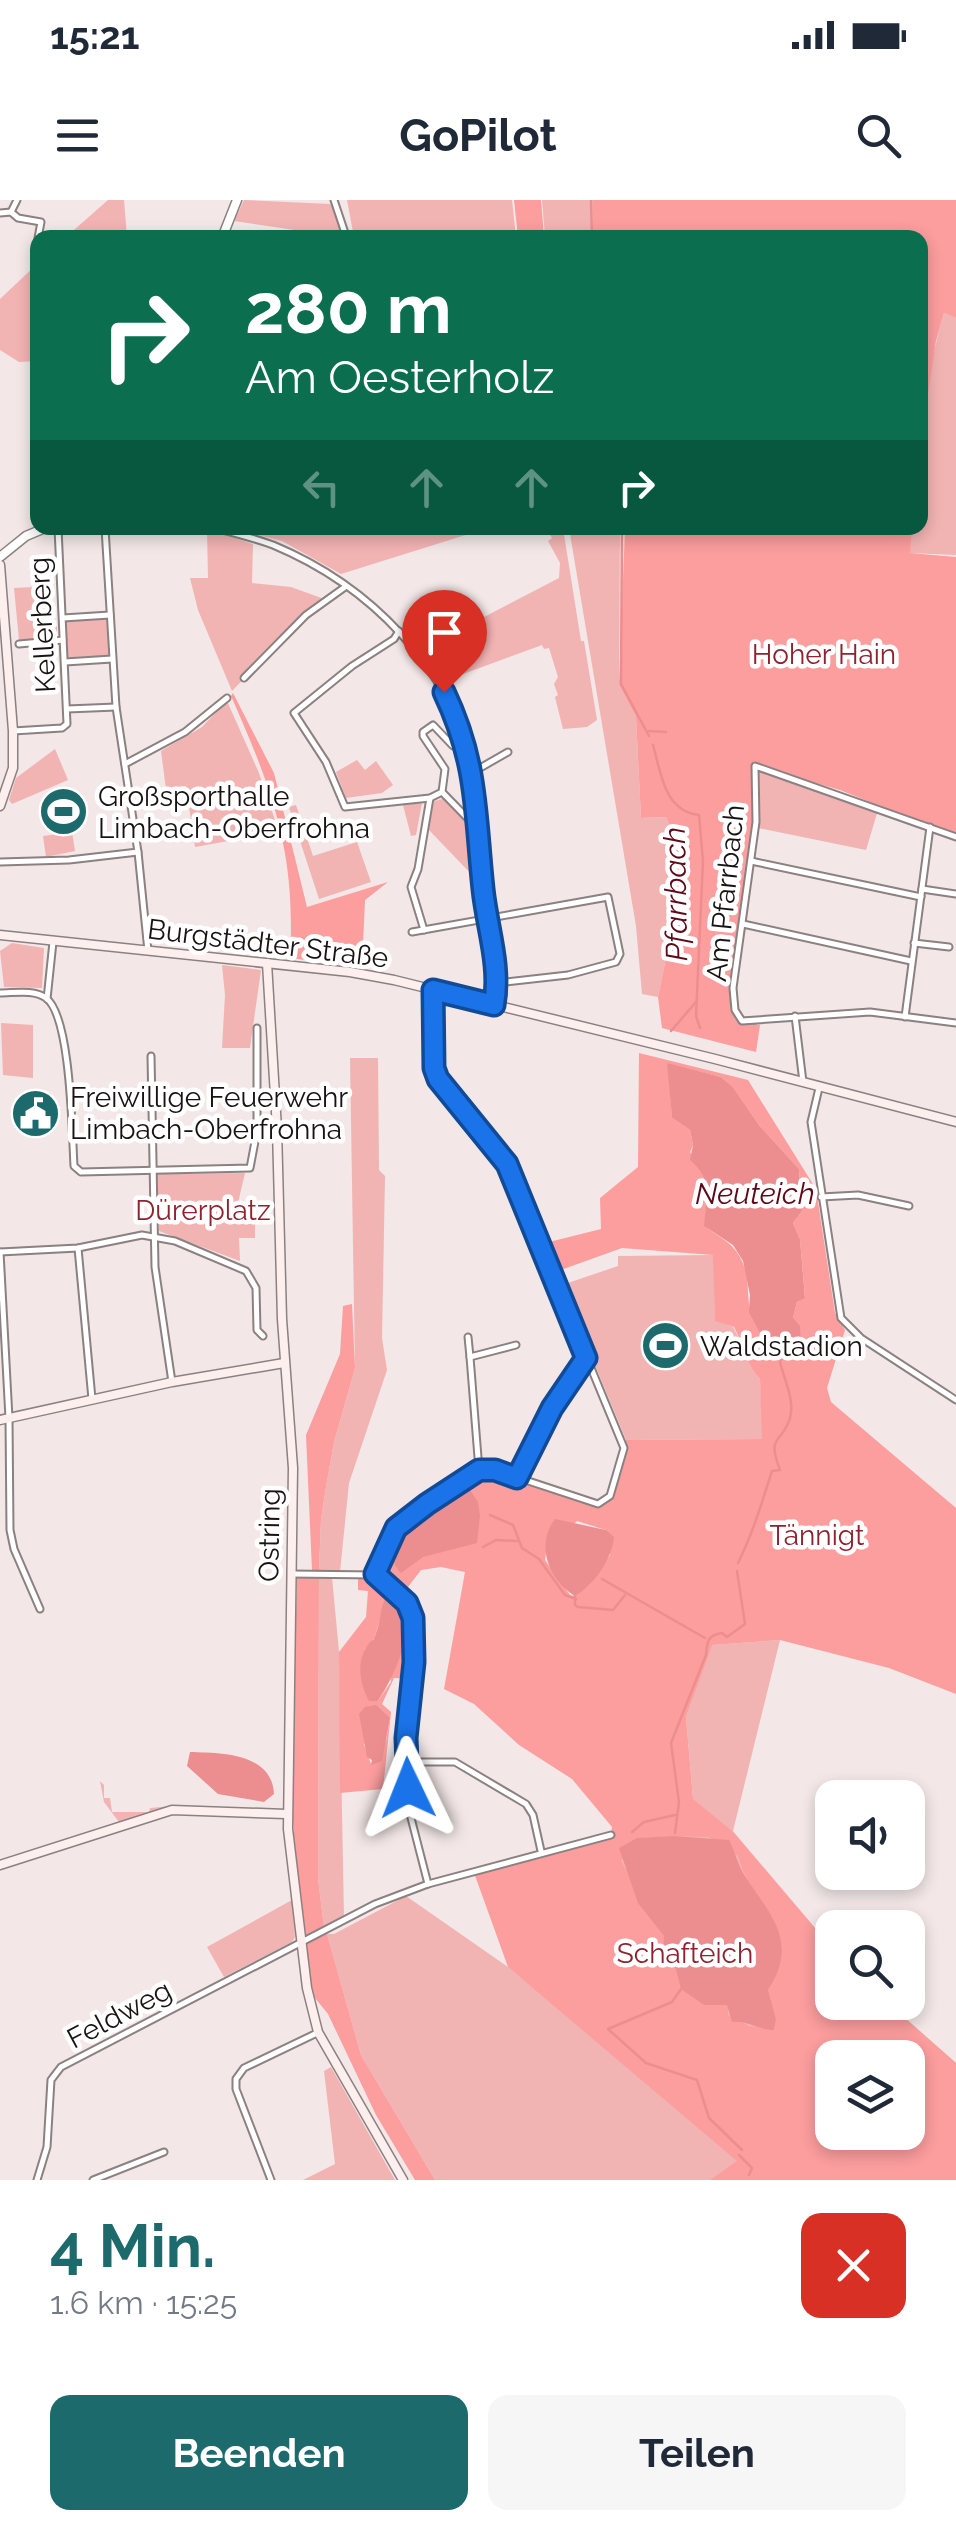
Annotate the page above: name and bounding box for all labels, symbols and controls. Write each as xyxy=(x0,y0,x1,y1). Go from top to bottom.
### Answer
text: 15:21 xyxy=(50,13,139,58)
icon: menu xyxy=(50,108,105,163)
icon: search xyxy=(851,108,906,163)
text: GoPilot xyxy=(399,109,557,162)
text: 280 m xyxy=(245,267,452,349)
icon: right xyxy=(80,270,210,400)
text: Am Oesterholz xyxy=(245,351,554,404)
icon: left xyxy=(294,460,349,515)
icon: ahead xyxy=(399,460,454,515)
icon: ahead xyxy=(504,460,559,515)
icon: right xyxy=(609,460,664,515)
street label: Kellerberg xyxy=(22,556,63,694)
pin xyxy=(402,590,487,693)
icon: arrive xyxy=(417,605,472,660)
park label: Hoher Hain xyxy=(752,638,896,671)
place label: Großsporthalle Limbach-Oberfrohna xyxy=(98,780,370,845)
sports icon: Großsporthalle Limbach-Oberfrohna xyxy=(37,786,89,838)
street label: Am Pfarrbach xyxy=(700,803,751,983)
water label: Pfarrbach xyxy=(657,827,694,961)
street label: Burgstädter Straße xyxy=(146,912,390,975)
place label: Freiwillige Feuerwehr Limbach-Oberfrohna xyxy=(70,1081,348,1146)
public building icon: Freiwillige Feuerwehr Limbach-Oberfrohna xyxy=(9,1087,61,1139)
water label: Neuteich xyxy=(695,1176,815,1211)
park label: Dürerplatz xyxy=(135,1194,271,1227)
sports icon: Waldstadion xyxy=(639,1320,691,1372)
place label: Waldstadion xyxy=(700,1330,863,1363)
street label: Ostring xyxy=(252,1488,287,1582)
park label: Tännigt xyxy=(770,1519,865,1552)
position arrow xyxy=(356,1736,460,1840)
map controls xyxy=(815,1780,925,2150)
button: sound xyxy=(815,1780,925,1890)
button: search xyxy=(815,1910,925,2020)
park label: Schafteich xyxy=(617,1937,753,1970)
street label: Feldweg xyxy=(62,1973,177,2056)
button: layers xyxy=(815,2040,925,2150)
text: 4 Min. xyxy=(50,2211,216,2281)
button: close xyxy=(801,2213,906,2318)
text: 1.6 km · 15:25 xyxy=(50,2284,237,2321)
button: Beenden xyxy=(50,2395,468,2510)
button: Teilen xyxy=(488,2395,906,2510)

